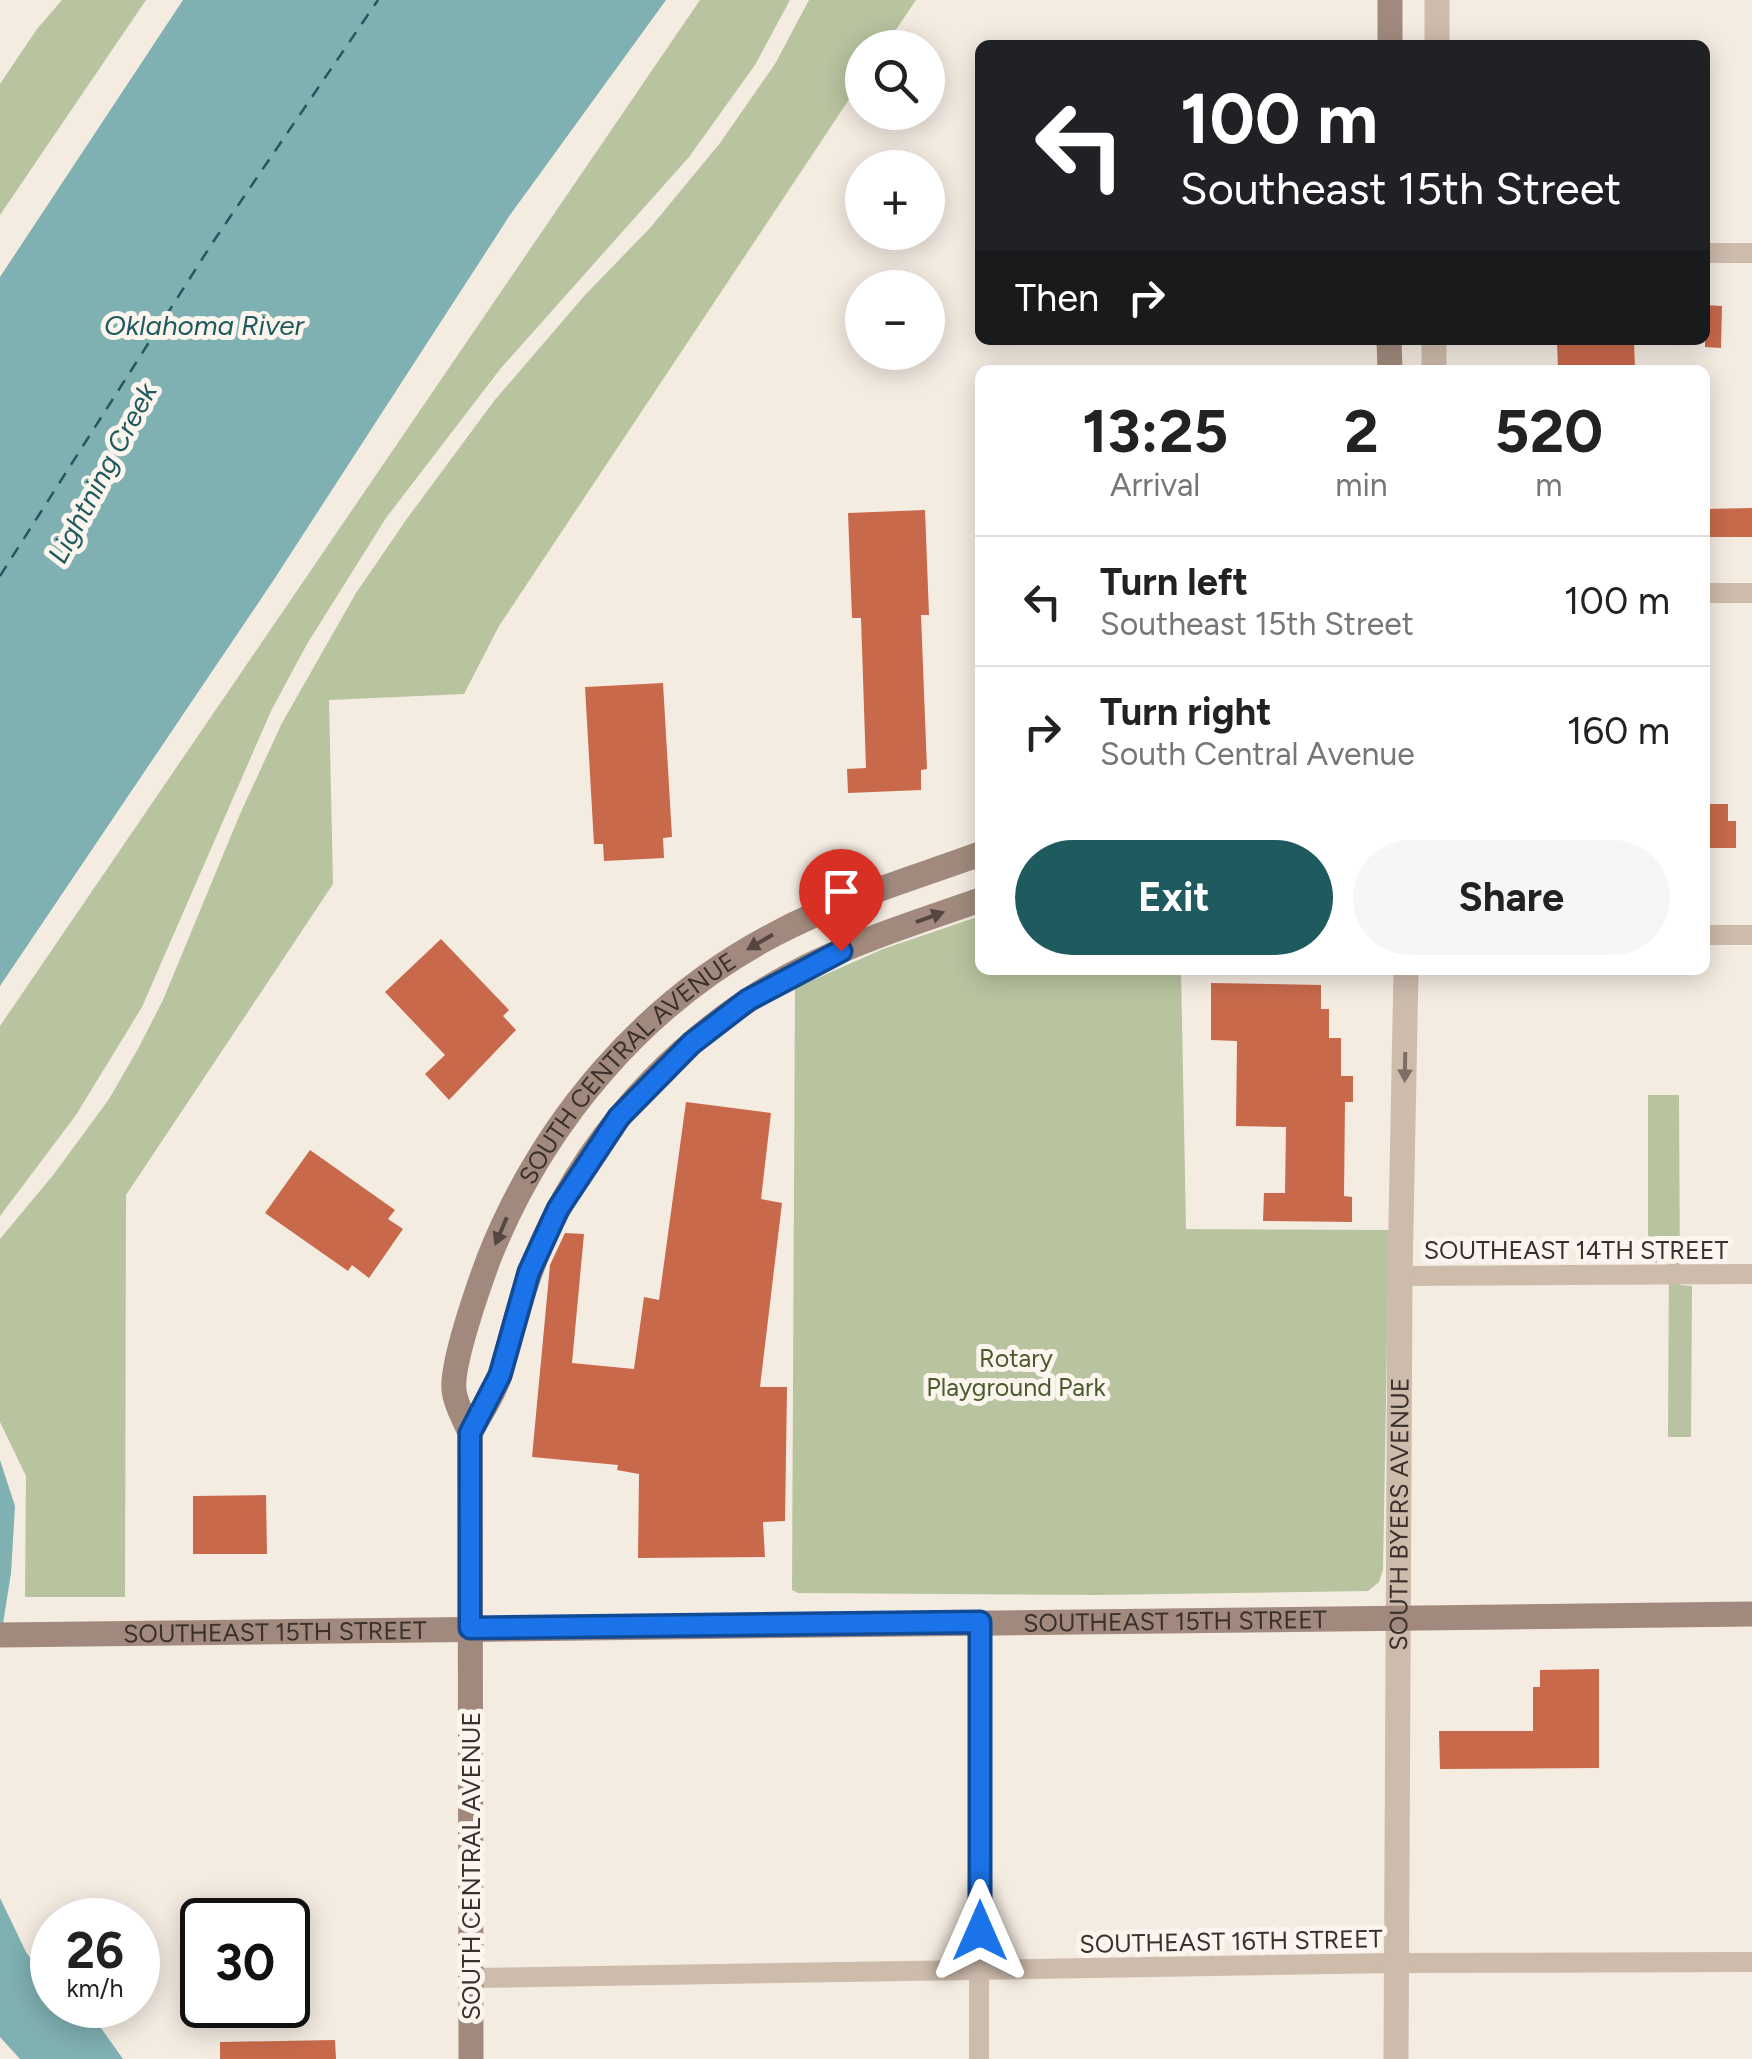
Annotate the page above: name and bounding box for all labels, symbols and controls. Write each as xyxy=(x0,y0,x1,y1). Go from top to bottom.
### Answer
map controls xyxy=(845,30,945,370)
button: search xyxy=(845,30,945,130)
text: 100 m xyxy=(1180,76,1378,161)
icon: left xyxy=(1015,80,1145,210)
button: + xyxy=(845,150,945,250)
text: Southeast 15th Street xyxy=(1180,161,1621,215)
button: − xyxy=(845,270,945,370)
icon: right xyxy=(1119,270,1174,325)
text: Then xyxy=(1015,275,1099,321)
water label: Oklahoma River xyxy=(104,308,306,342)
water label: Lightning Creek xyxy=(40,376,164,569)
text: 13:25 xyxy=(1082,395,1228,467)
text: 2 xyxy=(1344,395,1379,467)
text: 520 xyxy=(1495,395,1603,467)
text: Arrival xyxy=(1110,466,1200,504)
text: min xyxy=(1335,466,1388,504)
text: m xyxy=(1535,466,1562,504)
text: Turn left xyxy=(1100,559,1248,605)
icon: left xyxy=(1015,574,1070,629)
text: 100 m xyxy=(1564,578,1670,624)
text: Southeast 15th Street xyxy=(1100,605,1414,643)
text: Turn right xyxy=(1100,689,1272,735)
icon: right xyxy=(1015,704,1070,759)
text: 160 m xyxy=(1567,708,1670,754)
text: South Central Avenue xyxy=(1100,735,1415,773)
button: Exit xyxy=(1015,840,1333,955)
button: Share xyxy=(1353,840,1670,955)
pin xyxy=(799,849,884,952)
icon: arrive xyxy=(814,864,869,919)
one-way arrow xyxy=(915,909,945,924)
one-way arrow xyxy=(746,933,774,951)
street label: SOUTH CENTRAL AVENUE xyxy=(512,945,741,1189)
one-way arrow xyxy=(1396,1052,1412,1084)
one-way arrow xyxy=(493,1216,509,1246)
street label: SOUTHEAST 14TH STREET xyxy=(1424,1235,1729,1265)
park label: Rotary Playground Park xyxy=(926,1343,1107,1402)
street label: SOUTH BYERS AVENUE xyxy=(1383,1377,1414,1651)
street label: SOUTHEAST 15TH STREET xyxy=(1023,1604,1327,1638)
street label: SOUTHEAST 15TH STREET xyxy=(123,1615,427,1649)
street label: SOUTH CENTRAL AVENUE xyxy=(456,1712,486,2020)
position arrow xyxy=(928,1879,1032,1983)
speed limit sign: 30 xyxy=(180,1898,310,2028)
text: 26 xyxy=(66,1920,124,1981)
street label: SOUTHEAST 16TH STREET xyxy=(1079,1923,1383,1959)
text: km/h xyxy=(66,1973,124,2003)

